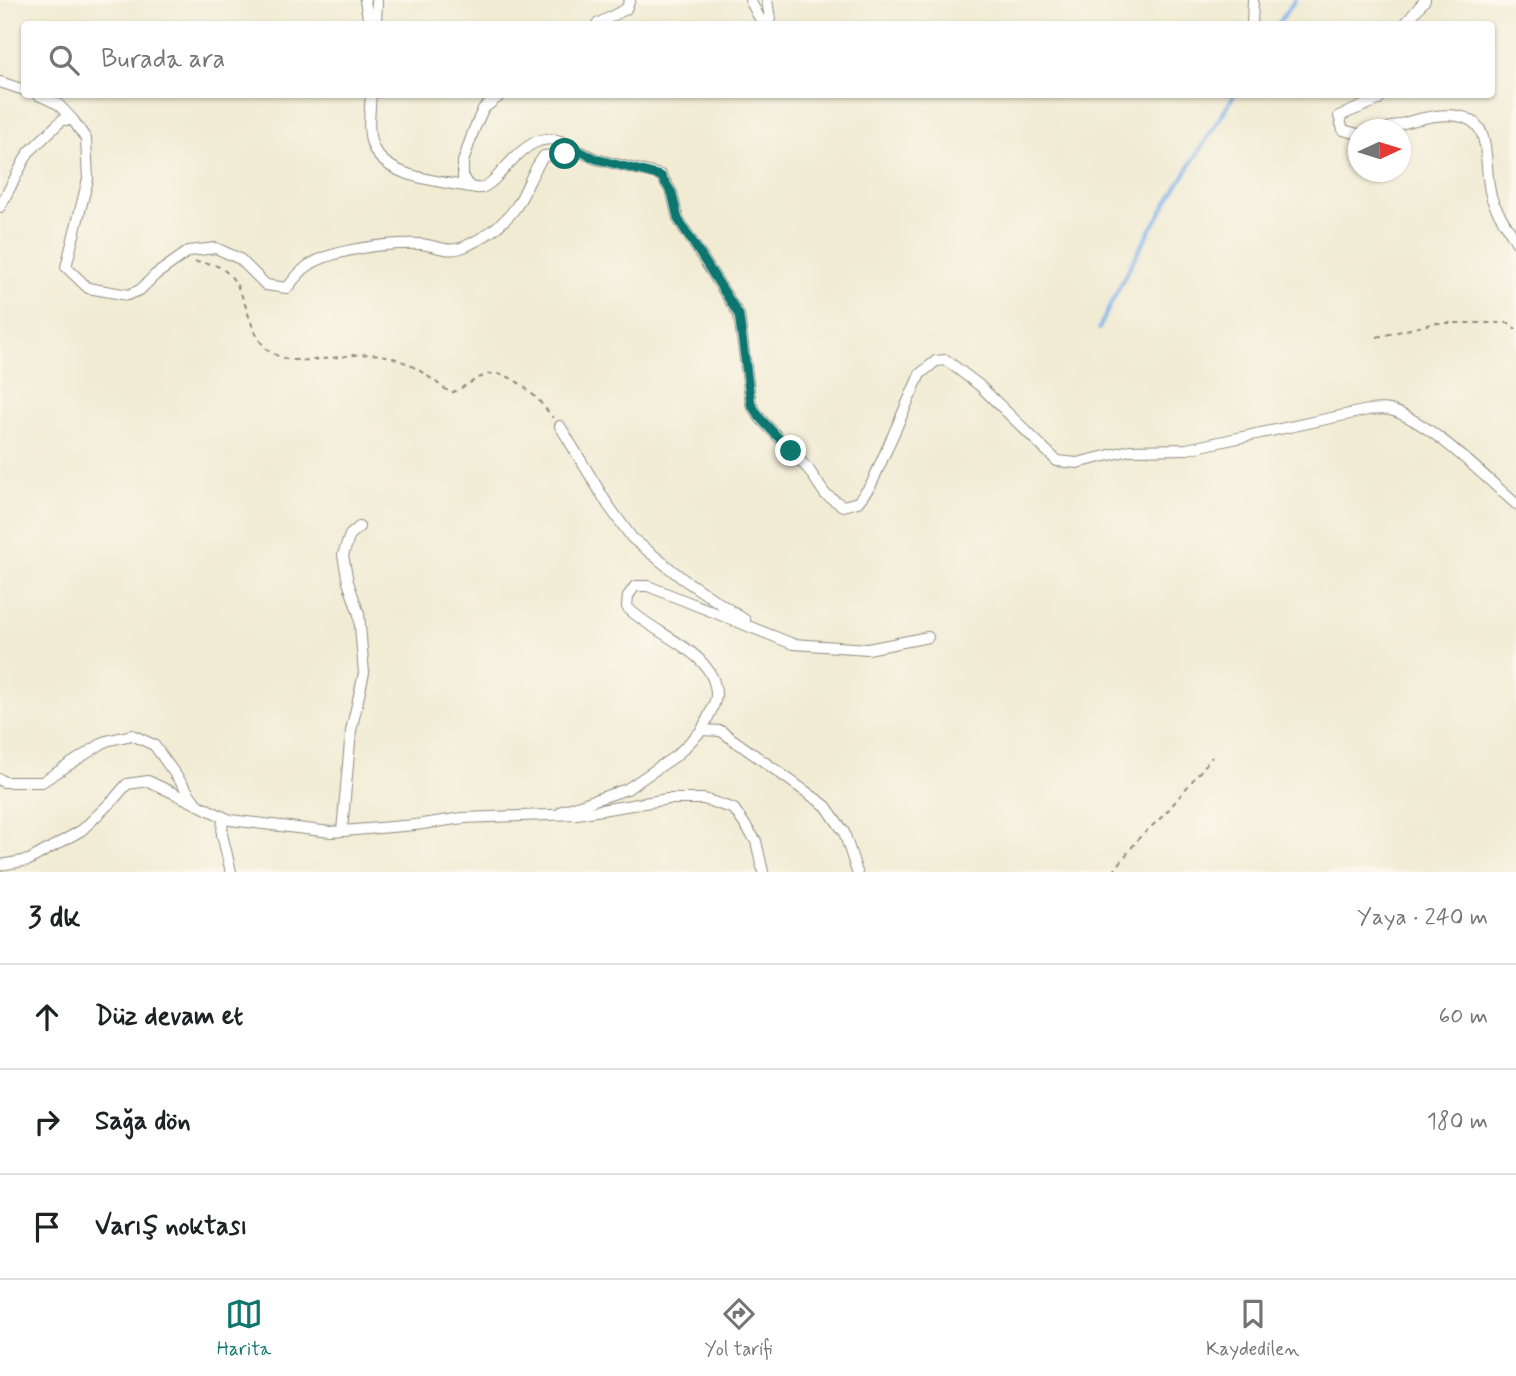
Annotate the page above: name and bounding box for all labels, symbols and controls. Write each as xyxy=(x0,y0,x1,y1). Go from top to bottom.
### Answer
search box xyxy=(21,21,1495,98)
icon: search xyxy=(45,41,83,79)
text: Burada ara xyxy=(101,43,225,77)
north arrow xyxy=(1348,119,1411,182)
route start xyxy=(549,138,580,169)
route end xyxy=(775,435,806,466)
text: 3 dk xyxy=(28,898,80,937)
text: Yaya · 240 m xyxy=(1357,903,1488,933)
icon: ahead xyxy=(28,998,66,1036)
text: Düz devam et xyxy=(95,1000,243,1034)
text: 60 m xyxy=(1439,1002,1488,1032)
icon: right xyxy=(28,1103,66,1141)
text: Sağa dön xyxy=(95,1105,191,1139)
text: 180 m xyxy=(1427,1107,1488,1137)
icon: arrive xyxy=(28,1208,66,1246)
text: Varış noktası xyxy=(95,1210,247,1244)
tab: Harita xyxy=(217,1295,271,1362)
tab: Yol tarifi xyxy=(705,1295,773,1362)
tab: Kaydedilen xyxy=(1206,1295,1299,1362)

